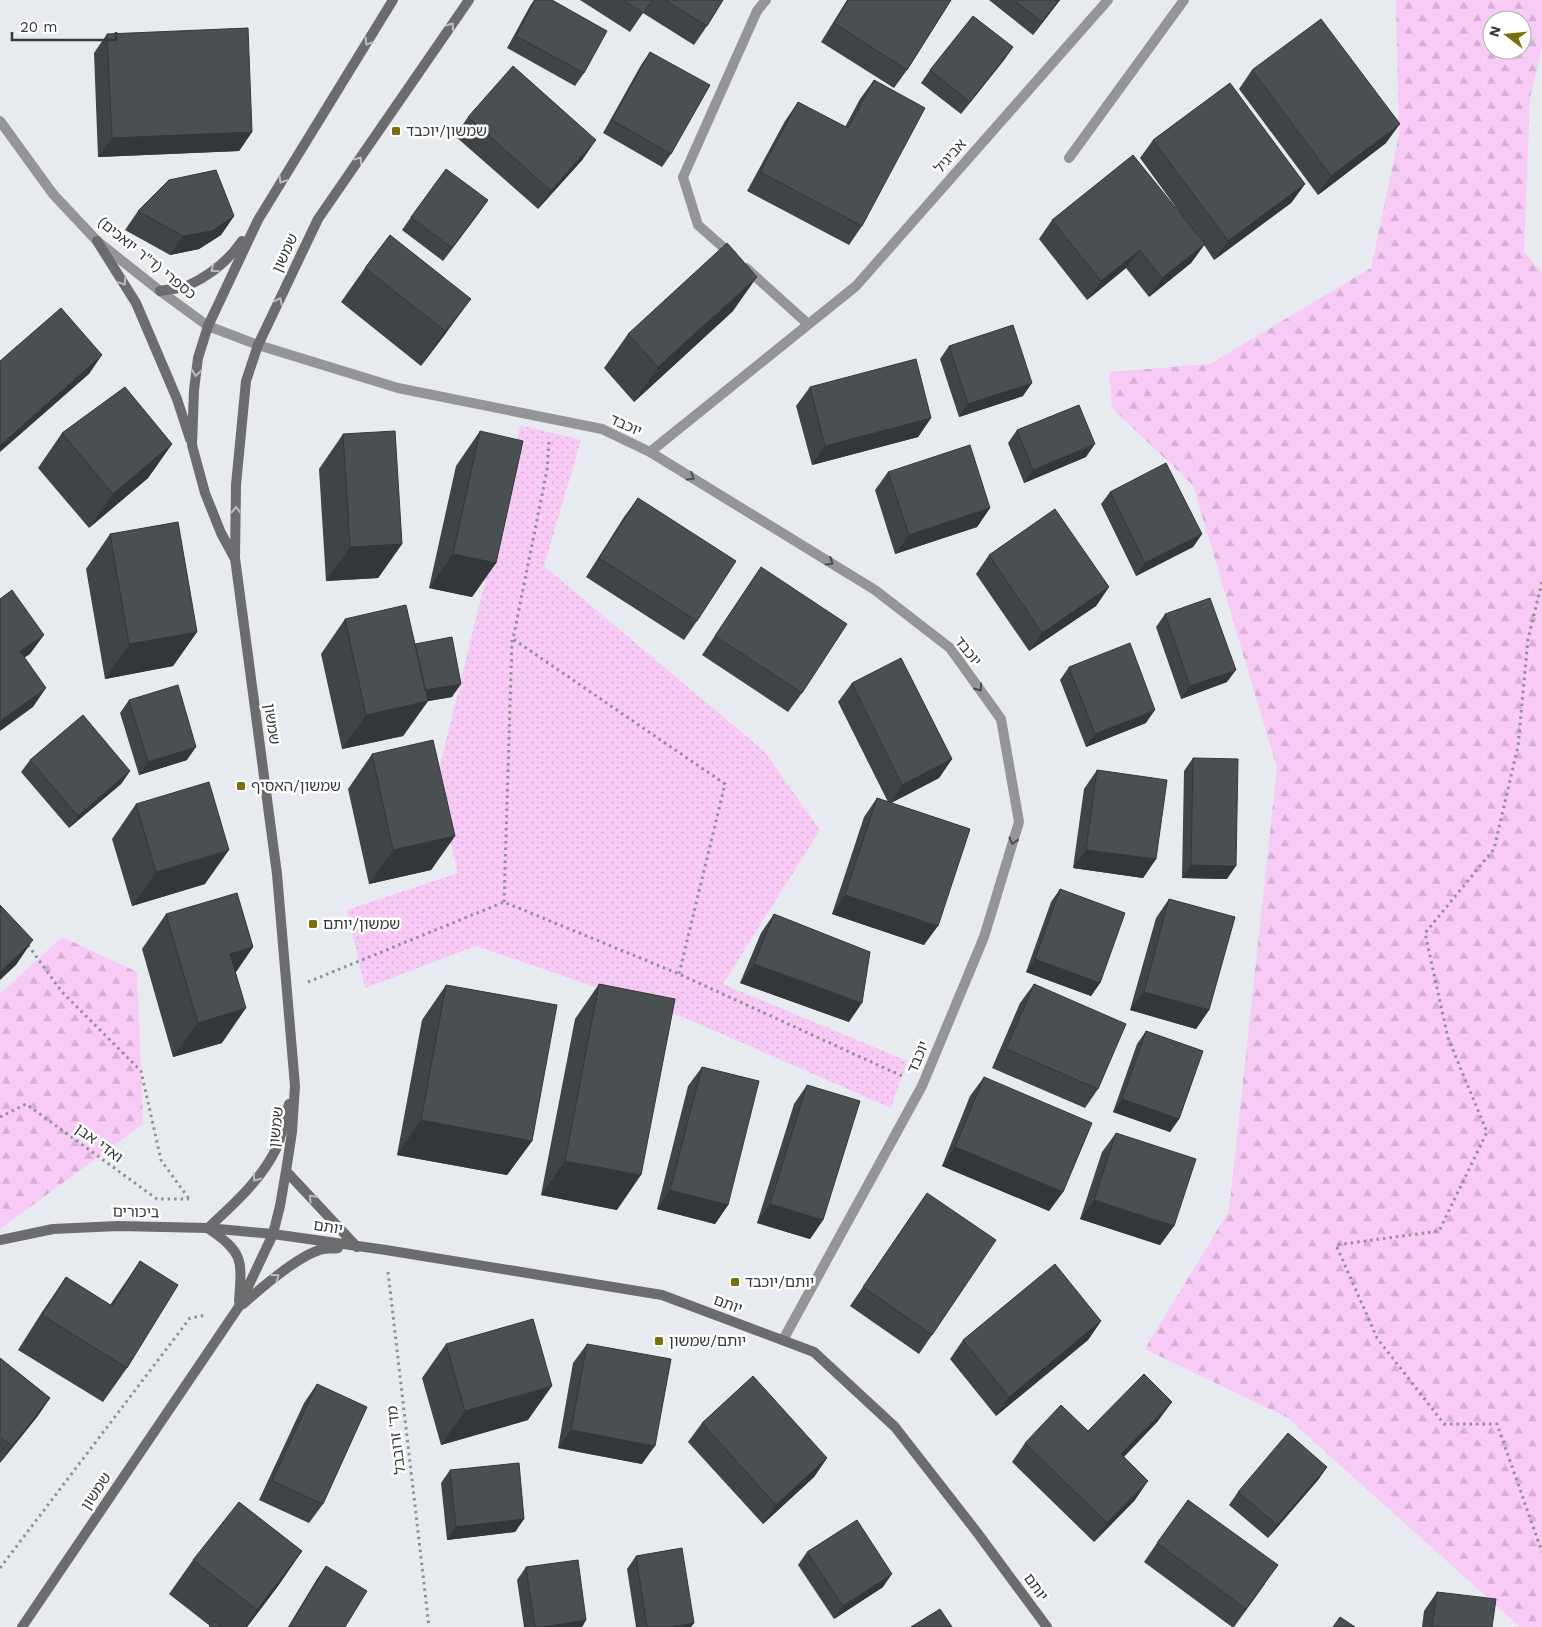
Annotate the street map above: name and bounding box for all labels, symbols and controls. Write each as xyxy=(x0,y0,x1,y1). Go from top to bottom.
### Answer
scale bar xyxy=(12,10,116,42)
north arrow xyxy=(1482,10,1532,60)
text: 20 m xyxy=(20,18,58,36)
one-way arrow xyxy=(445,22,454,32)
text: N xyxy=(1485,24,1504,39)
one-way arrow xyxy=(364,36,374,45)
place label: שמשון/יוכבד xyxy=(406,122,487,140)
marker: שמשון/יוכבד xyxy=(390,125,402,137)
street label: אביגיל xyxy=(930,135,970,177)
one-way arrow xyxy=(353,156,362,166)
one-way arrow xyxy=(279,174,289,183)
street label: כספרי (ד"ר יואכים) xyxy=(94,213,200,303)
street label: שמשון xyxy=(268,230,302,276)
one-way arrow xyxy=(211,264,220,272)
one-way arrow xyxy=(117,277,126,286)
one-way arrow xyxy=(273,297,284,306)
one-way arrow xyxy=(192,368,202,377)
street label: יוכבד xyxy=(607,410,645,440)
one-way arrow xyxy=(686,471,695,480)
one-way arrow xyxy=(231,505,241,513)
one-way arrow xyxy=(824,556,833,566)
street label: יוכבד xyxy=(951,632,985,670)
one-way arrow xyxy=(973,682,982,692)
street label: שמשון xyxy=(260,702,284,746)
place label: שמשון/האסיף xyxy=(251,777,341,795)
marker: שמשון/האסיף xyxy=(235,780,247,792)
one-way arrow xyxy=(1009,837,1019,845)
place label: שמשון/יותם xyxy=(323,915,400,933)
marker: שמשון/יותם xyxy=(307,918,319,930)
street label: יוכבד xyxy=(903,1038,933,1076)
street label: שמשון xyxy=(265,1106,287,1148)
street label: ואדי אבן xyxy=(72,1120,126,1166)
one-way arrow xyxy=(253,1172,262,1182)
one-way arrow xyxy=(309,1195,318,1204)
street label: ביכורים xyxy=(112,1203,160,1221)
street label: יותם xyxy=(312,1216,344,1238)
place label: יותם/יוכבד xyxy=(745,1273,814,1291)
one-way arrow xyxy=(270,1274,280,1283)
marker: יותם/יוכבד xyxy=(729,1276,741,1288)
street label: יותם xyxy=(711,1291,745,1317)
place label: יותם/שמשון xyxy=(669,1332,746,1350)
marker: יותם/שמשון xyxy=(653,1335,665,1347)
street label: מד' זרובבל xyxy=(383,1405,409,1475)
street label: שמשון xyxy=(77,1469,115,1513)
street label: יותם xyxy=(1020,1570,1052,1604)

